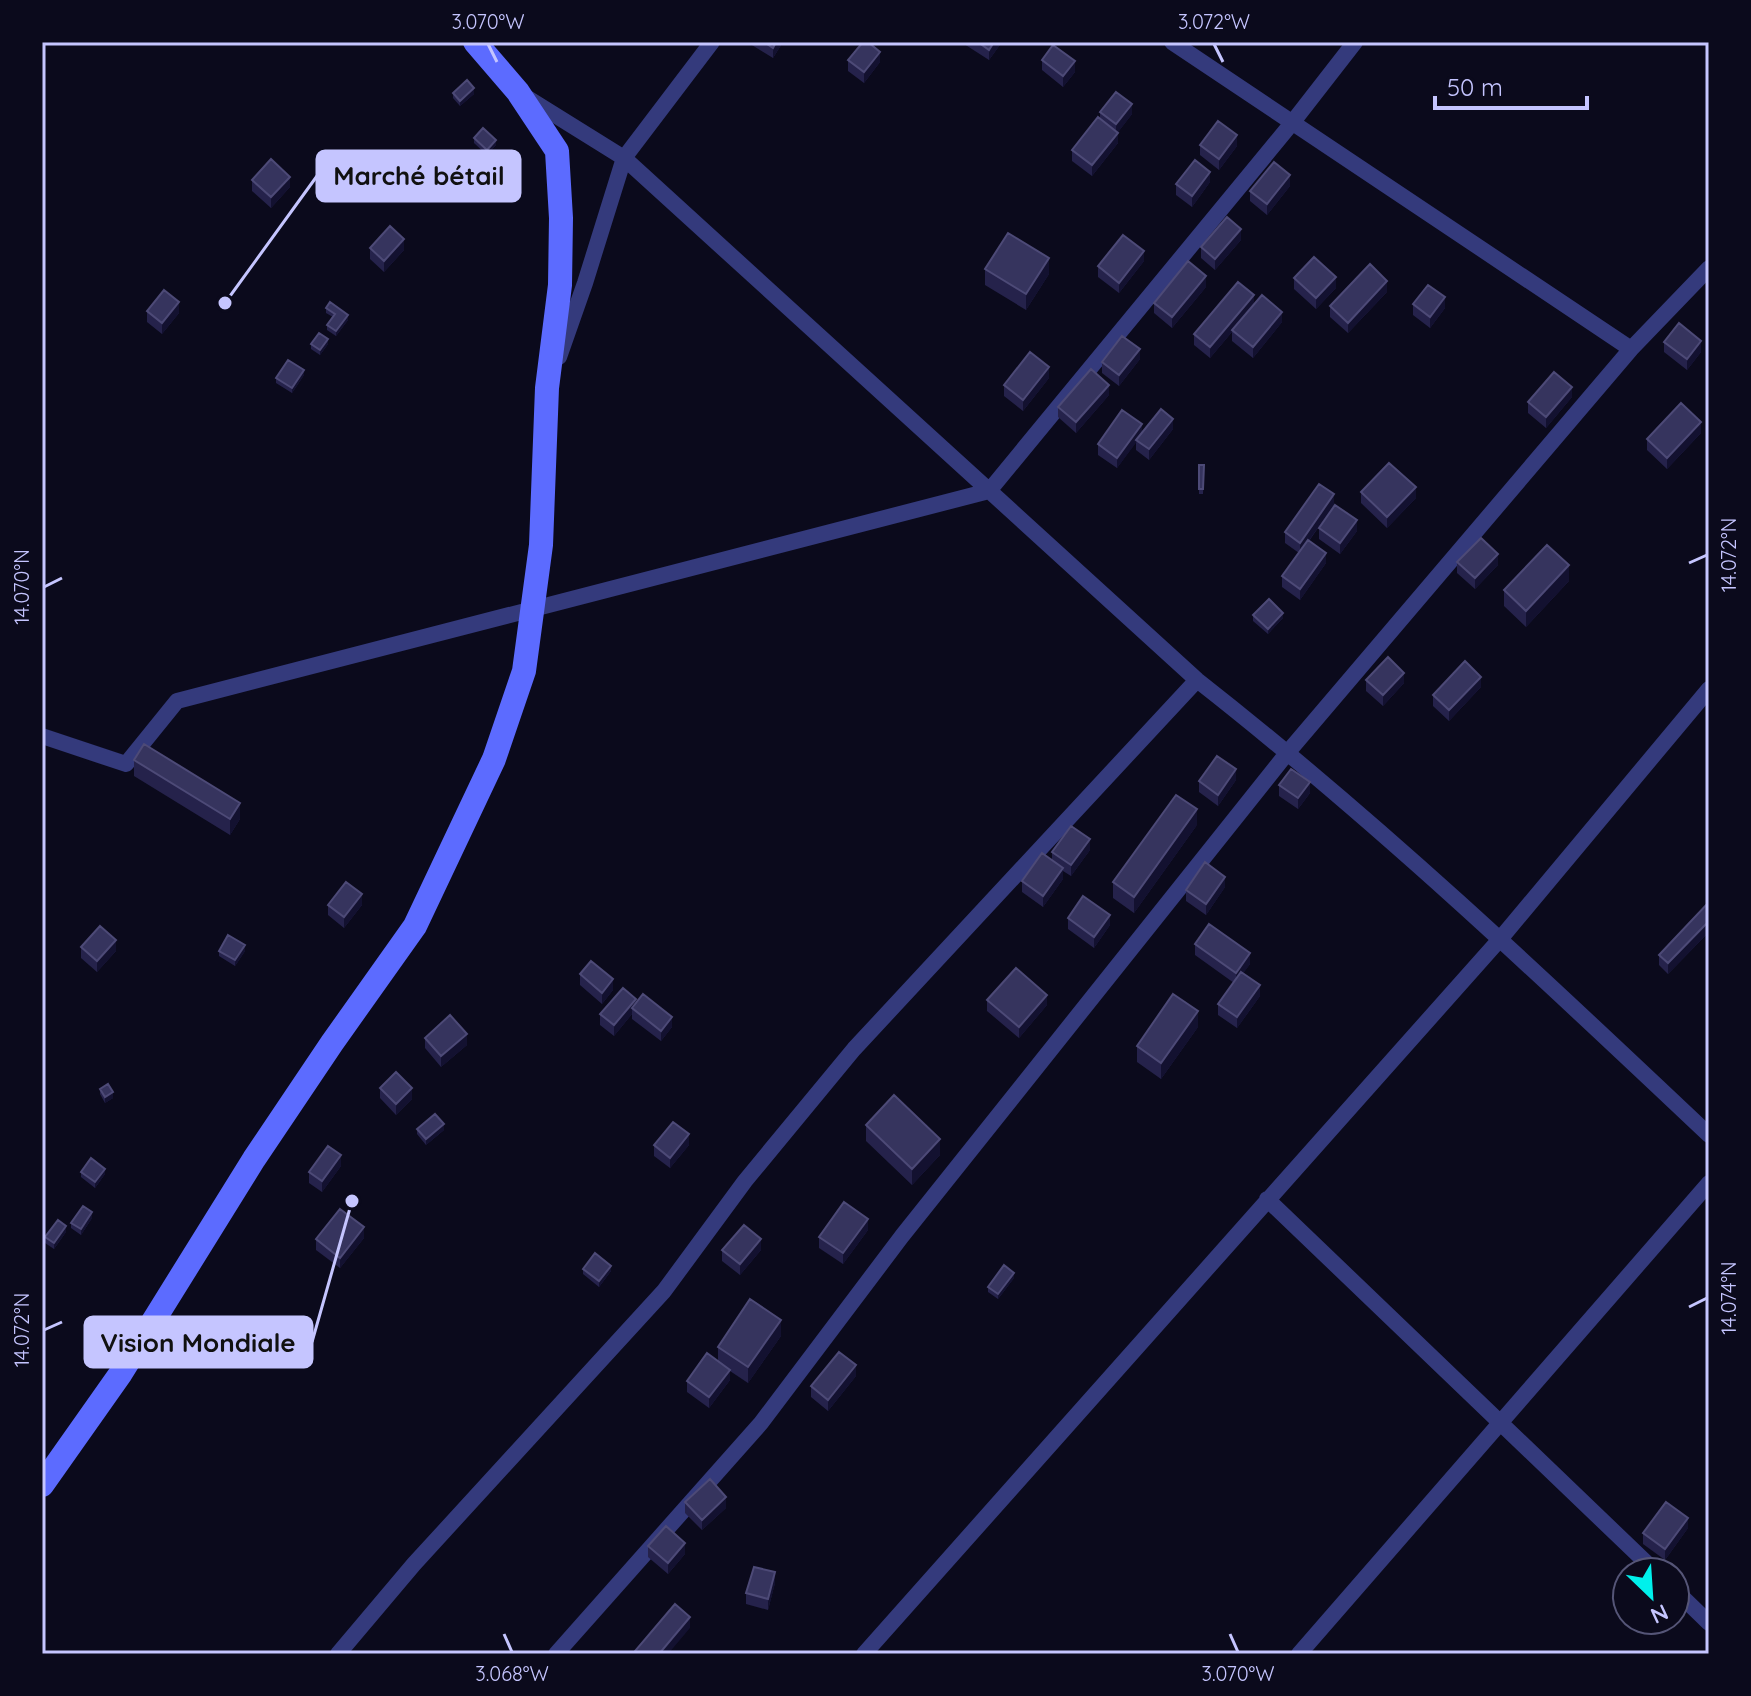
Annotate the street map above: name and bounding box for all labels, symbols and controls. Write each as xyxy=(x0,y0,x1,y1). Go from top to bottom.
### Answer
text: 3.070°W xyxy=(451,9,525,34)
text: 3.072°W xyxy=(1178,9,1250,34)
scale bar xyxy=(1435,60,1587,110)
text: 50 m xyxy=(1447,72,1503,102)
callout: Marché bétail xyxy=(317,151,520,201)
text: Marché bétail xyxy=(333,159,505,192)
text: 14.072°N xyxy=(1716,518,1741,592)
text: 14.070°N xyxy=(9,549,34,625)
text: 14.074°N xyxy=(1716,1261,1741,1335)
text: 14.072°N xyxy=(9,1293,34,1367)
callout: Vision Mondiale xyxy=(85,1317,312,1367)
text: Vision Mondiale xyxy=(100,1326,296,1359)
north arrow xyxy=(1611,1556,1691,1636)
text: N xyxy=(1646,1598,1673,1630)
text: 3.068°W xyxy=(475,1661,549,1686)
text: 3.070°W xyxy=(1201,1661,1275,1686)

